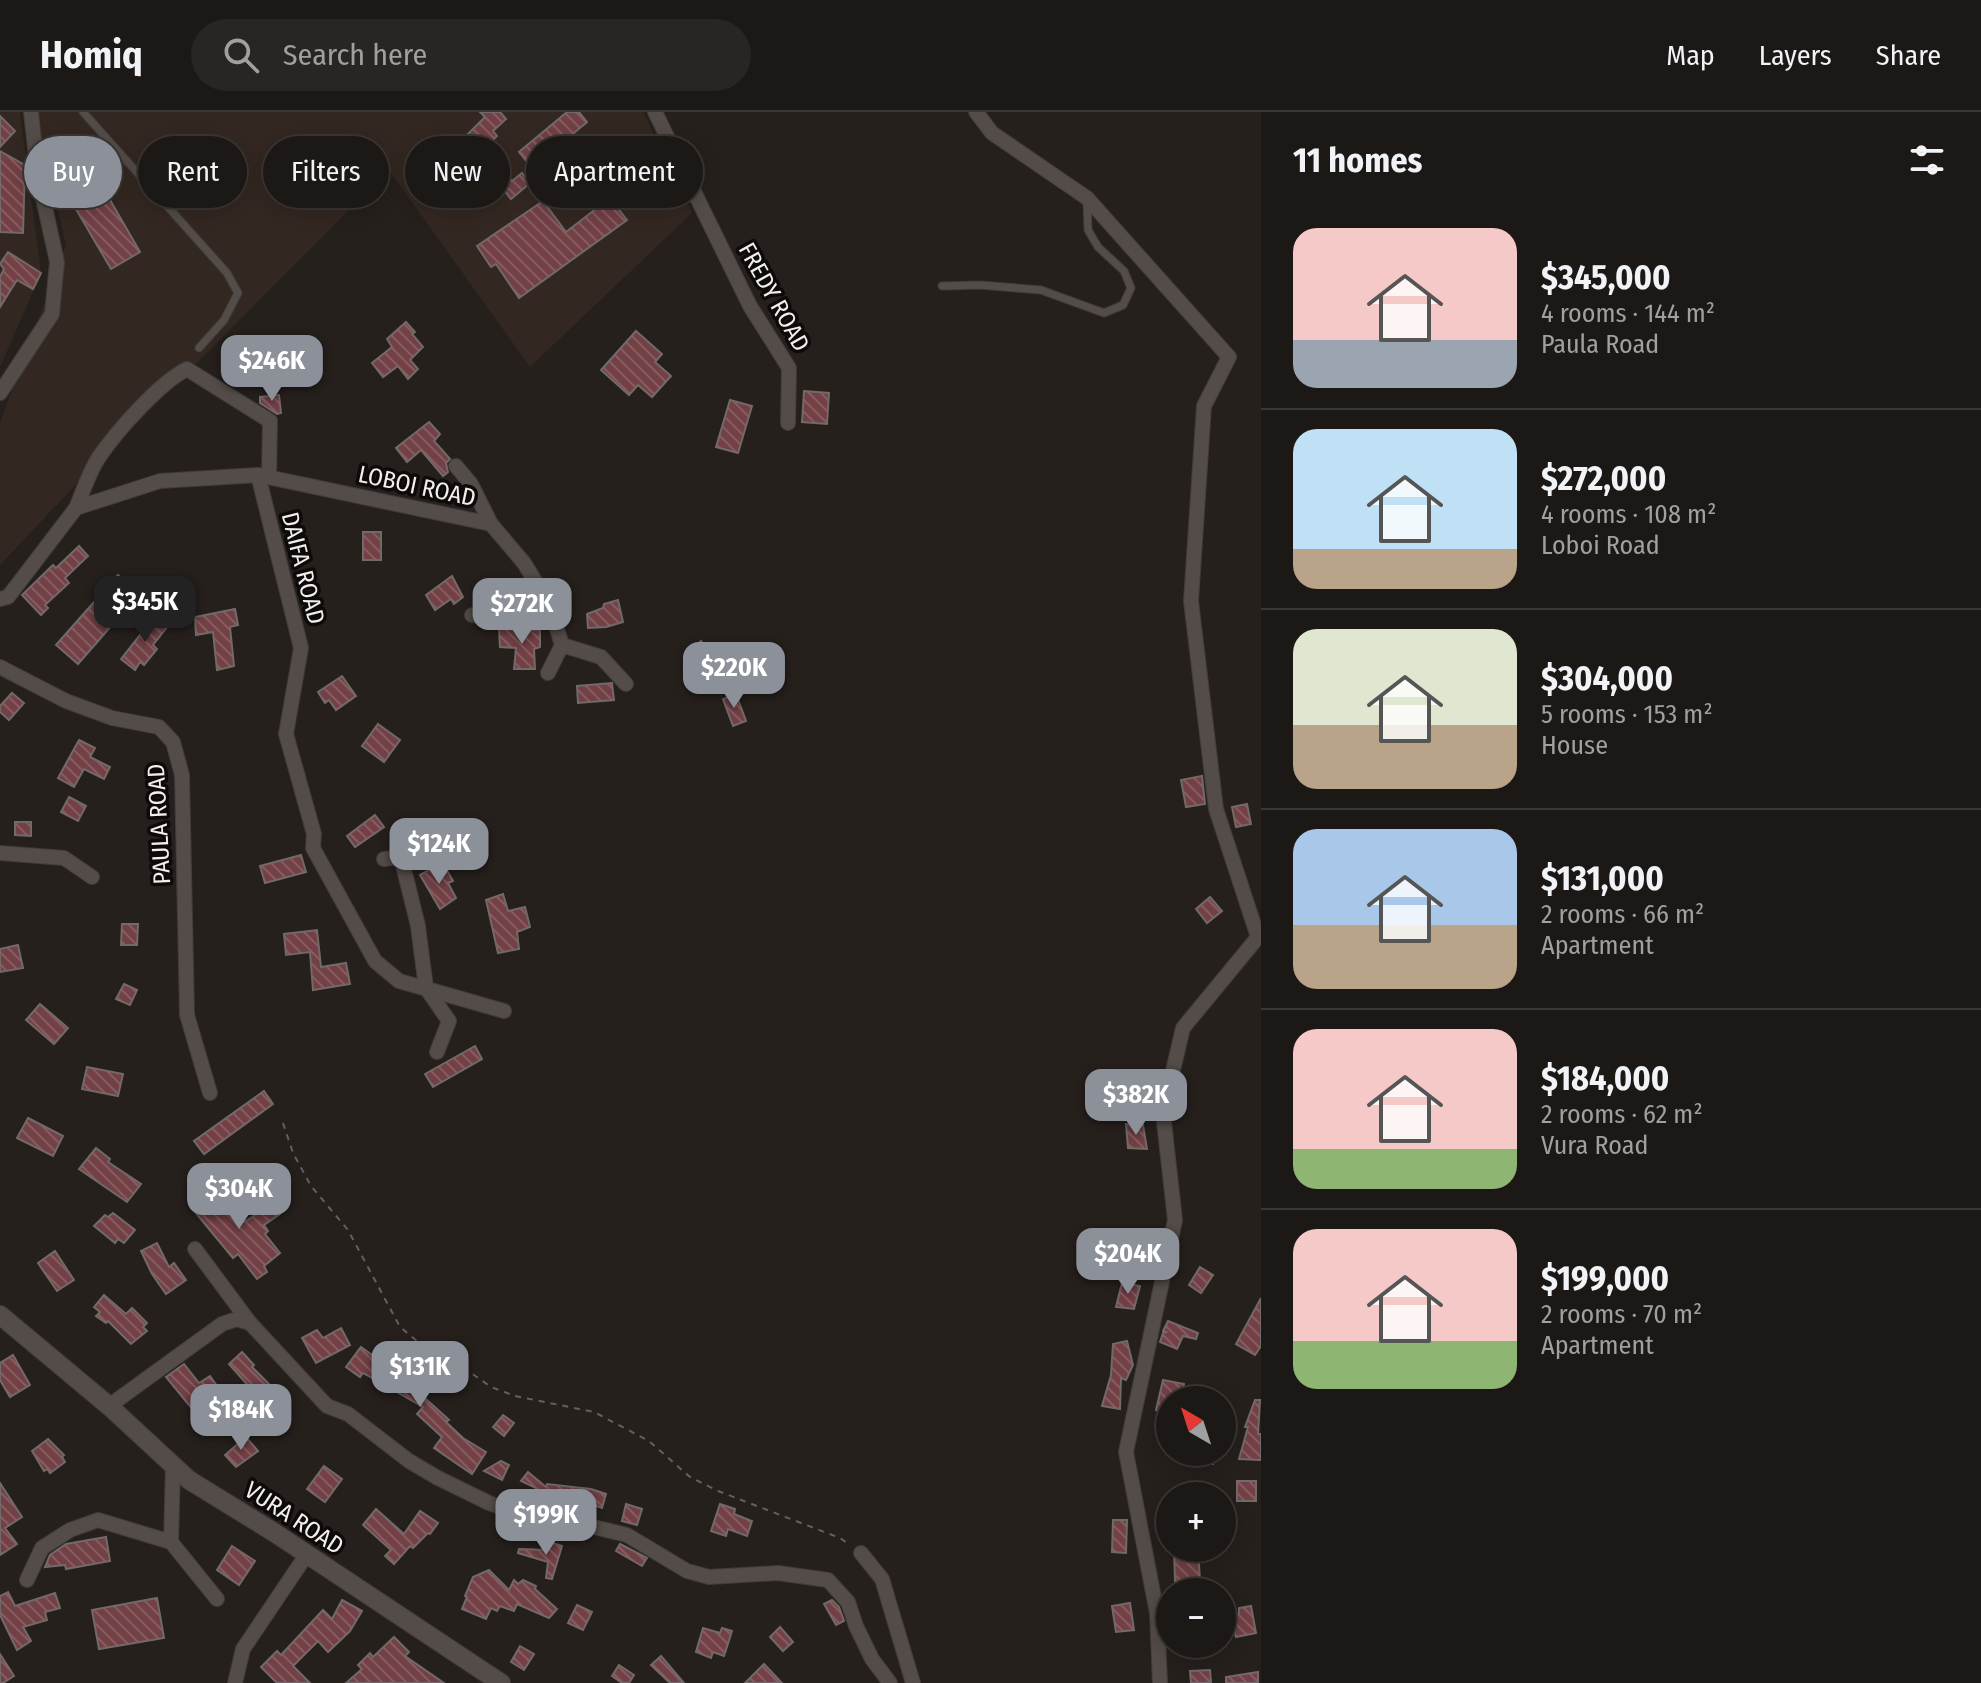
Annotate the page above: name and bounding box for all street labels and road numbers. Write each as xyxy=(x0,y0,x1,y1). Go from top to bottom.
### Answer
street label: FREDY ROAD xyxy=(733,238,815,356)
street label: LOBOI ROAD xyxy=(356,460,478,512)
street label: DAIFA ROAD xyxy=(276,509,330,627)
street label: PAULA ROAD xyxy=(142,763,176,885)
street label: VURA ROAD xyxy=(239,1476,349,1560)

